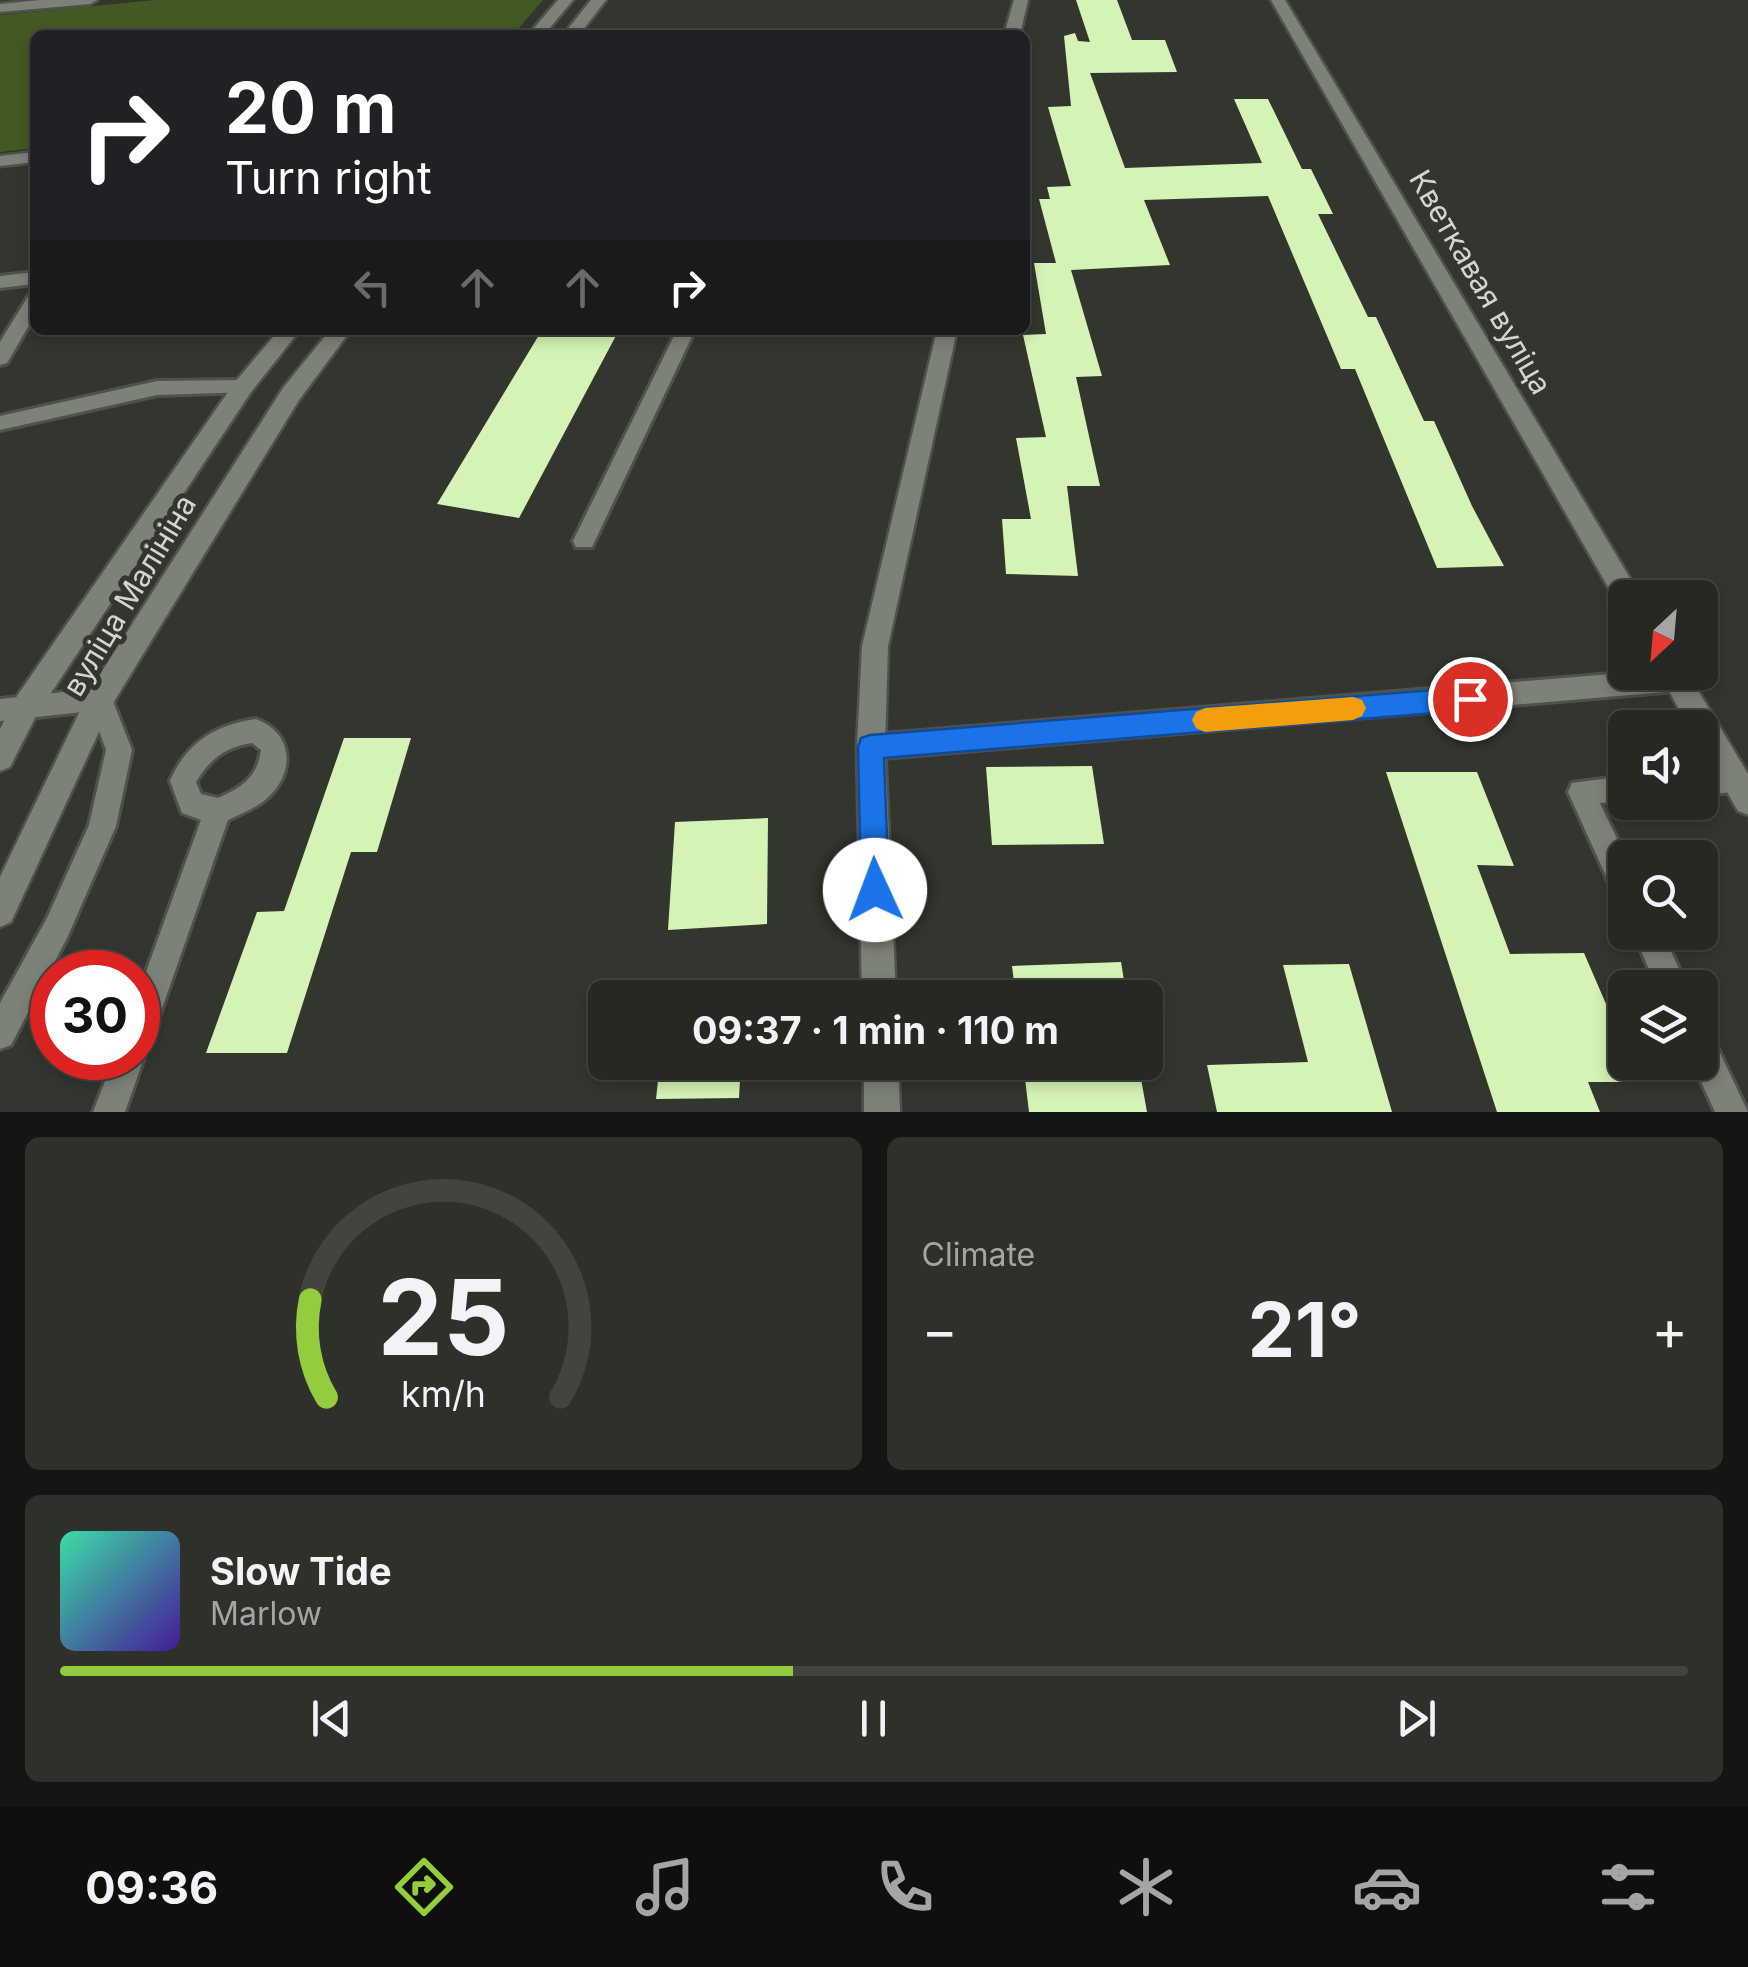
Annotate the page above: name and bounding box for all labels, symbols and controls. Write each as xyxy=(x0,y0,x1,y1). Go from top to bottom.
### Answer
text: 20 m xyxy=(225,65,397,150)
icon: right xyxy=(60,70,190,200)
text: Turn right xyxy=(225,150,432,205)
street label: Кветкавая вуліца xyxy=(1402,164,1560,400)
icon: left xyxy=(345,260,400,315)
icon: ahead xyxy=(450,260,505,315)
icon: ahead xyxy=(555,260,610,315)
icon: right xyxy=(660,260,715,315)
street label: вуліца Малініна xyxy=(55,488,203,702)
north arrow xyxy=(1608,580,1718,690)
map controls xyxy=(1608,580,1718,1080)
pin xyxy=(1428,657,1513,742)
icon: arrive xyxy=(1443,672,1498,727)
button: sound xyxy=(1608,710,1718,820)
position arrow xyxy=(823,838,927,942)
button: search xyxy=(1608,840,1718,950)
speed limit sign: 30 xyxy=(30,950,160,1080)
button: layers xyxy=(1608,970,1718,1080)
text: 09:37 · 1 min · 110 m xyxy=(692,1007,1059,1053)
text: Climate xyxy=(922,1235,1035,1274)
text: 25 xyxy=(377,1254,509,1380)
text: 21° xyxy=(1248,1284,1362,1375)
text: − xyxy=(922,1297,958,1363)
text: + xyxy=(1652,1297,1688,1363)
text: km/h xyxy=(401,1372,486,1416)
text: Slow Tide xyxy=(210,1548,392,1594)
text: Marlow xyxy=(210,1594,322,1633)
icon: previous xyxy=(304,1691,359,1746)
icon: pause xyxy=(846,1691,901,1746)
icon: next xyxy=(1389,1691,1444,1746)
icon: directions xyxy=(389,1852,459,1922)
icon: music xyxy=(630,1852,700,1922)
icon: phone xyxy=(870,1852,940,1922)
icon: climate xyxy=(1111,1852,1181,1922)
icon: car xyxy=(1352,1852,1422,1922)
icon: filters xyxy=(1593,1852,1663,1922)
text: 09:36 xyxy=(85,1860,218,1915)

